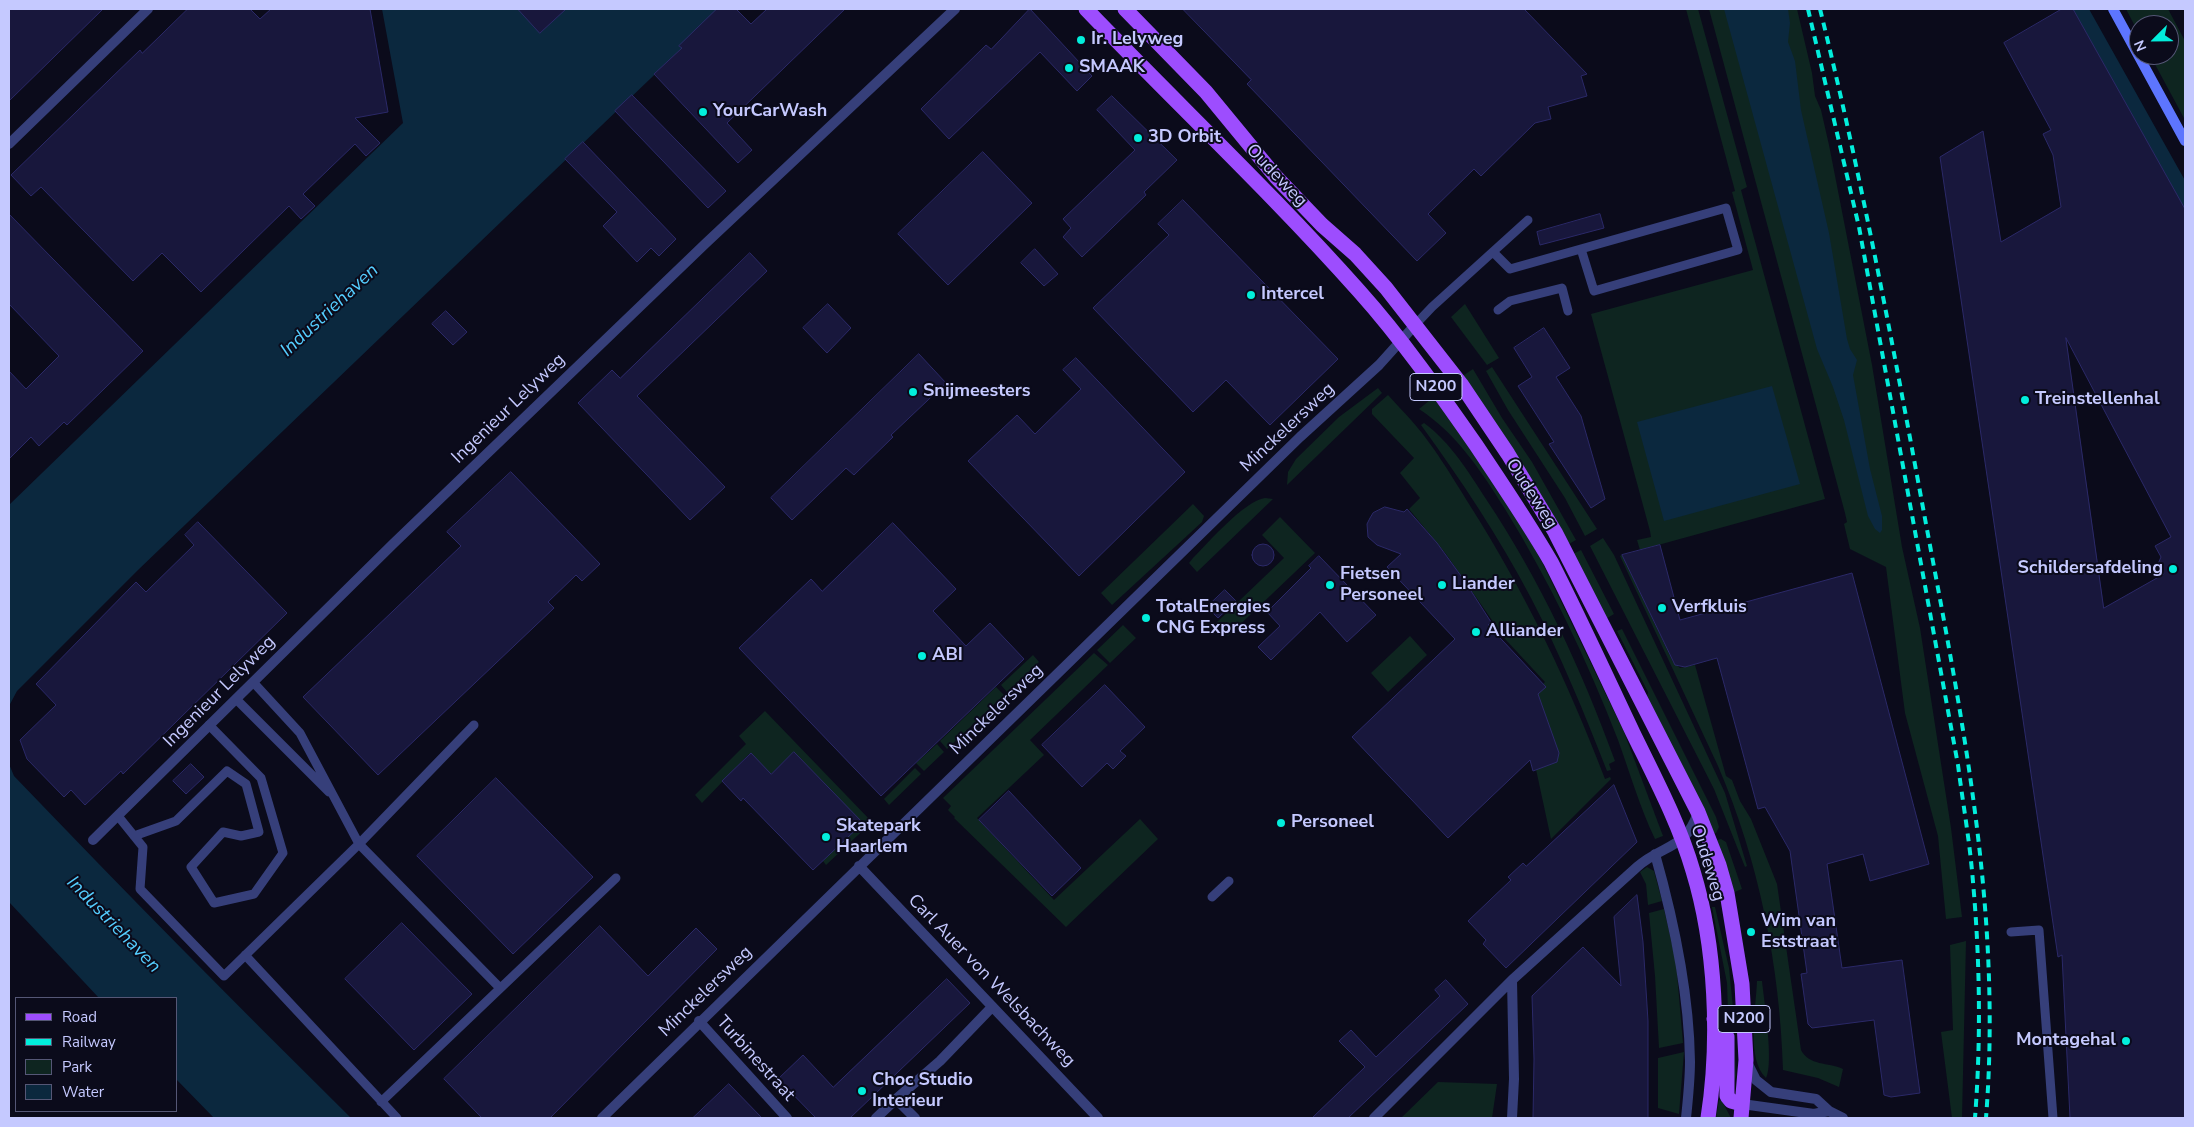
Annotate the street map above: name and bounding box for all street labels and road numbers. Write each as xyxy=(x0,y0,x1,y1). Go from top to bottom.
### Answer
street label: Oudeweg xyxy=(1241,140,1311,212)
street label: Ingenieur Lelyweg xyxy=(448,349,570,469)
road number: N200 xyxy=(1410,374,1462,401)
street label: Minckelersweg xyxy=(1236,379,1340,477)
street label: Oudeweg xyxy=(1500,455,1562,533)
street label: Ingenieur Lelyweg xyxy=(160,632,280,752)
street label: Minckelersweg xyxy=(946,660,1048,760)
street label: Oudeweg xyxy=(1685,822,1729,904)
street label: Carl Auer von Welsbachweg xyxy=(903,890,1079,1072)
street label: Minckelersweg xyxy=(655,942,757,1042)
road number: N200 xyxy=(1718,1006,1770,1032)
street label: Turbinestraat xyxy=(711,1012,799,1106)

